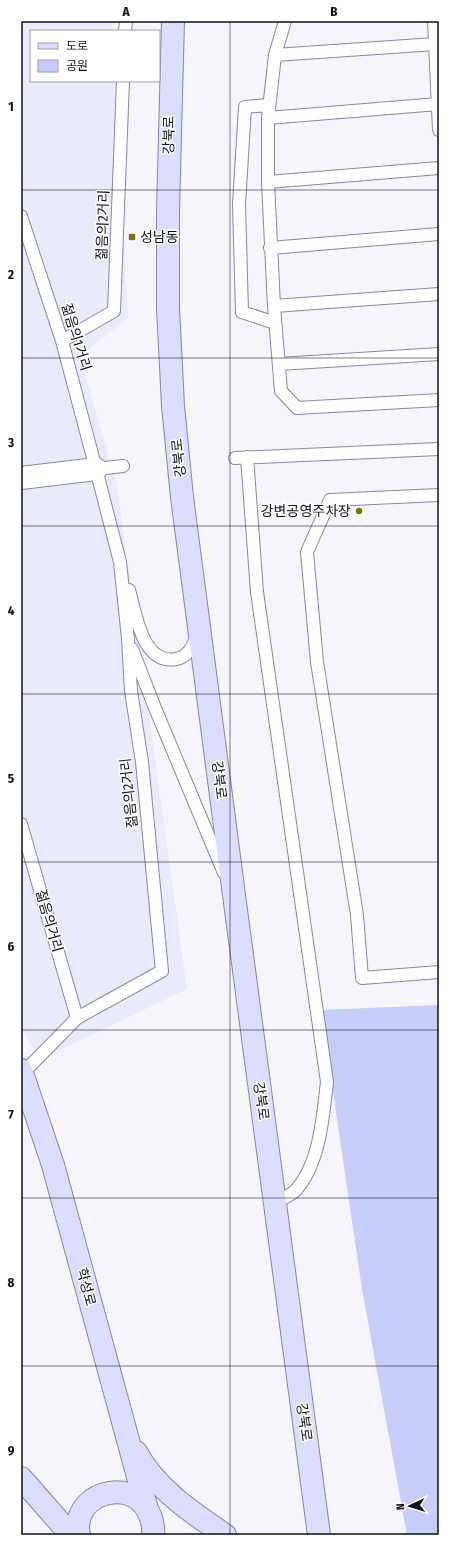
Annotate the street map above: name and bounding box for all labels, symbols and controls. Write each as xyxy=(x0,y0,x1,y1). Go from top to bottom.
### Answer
text: A xyxy=(121,4,130,19)
text: B xyxy=(330,4,338,19)
legend xyxy=(30,30,160,82)
text: 도로 xyxy=(66,39,88,53)
text: 공원 xyxy=(66,59,88,73)
text: 1 xyxy=(8,99,14,114)
street label: 강북로 xyxy=(160,115,178,154)
street label: 젊음의2거리 xyxy=(93,189,113,261)
place label: 성남동 xyxy=(140,229,179,246)
marker: 성남동 xyxy=(127,232,137,242)
text: 2 xyxy=(7,267,14,282)
street label: 젊음의1거리 xyxy=(58,301,94,373)
text: 3 xyxy=(7,435,14,450)
street label: 강북로 xyxy=(169,438,189,478)
place label: 강변공영주차장 xyxy=(261,503,351,520)
marker: 강변공영주차장 xyxy=(354,506,364,516)
text: 4 xyxy=(8,603,15,618)
street label: 젊음의2거리 xyxy=(117,757,141,829)
street label: 강북로 xyxy=(208,760,230,800)
text: 5 xyxy=(8,771,14,786)
street label: 젊음의거리 xyxy=(32,888,66,954)
text: 6 xyxy=(8,939,15,954)
street label: 강북로 xyxy=(250,1081,272,1121)
text: 7 xyxy=(8,1107,14,1122)
street label: 학성로 xyxy=(73,1266,99,1308)
text: 8 xyxy=(8,1275,15,1290)
street label: 강북로 xyxy=(293,1402,315,1442)
text: 9 xyxy=(8,1443,15,1458)
north arrow xyxy=(390,1486,430,1526)
text: N xyxy=(394,1503,407,1510)

